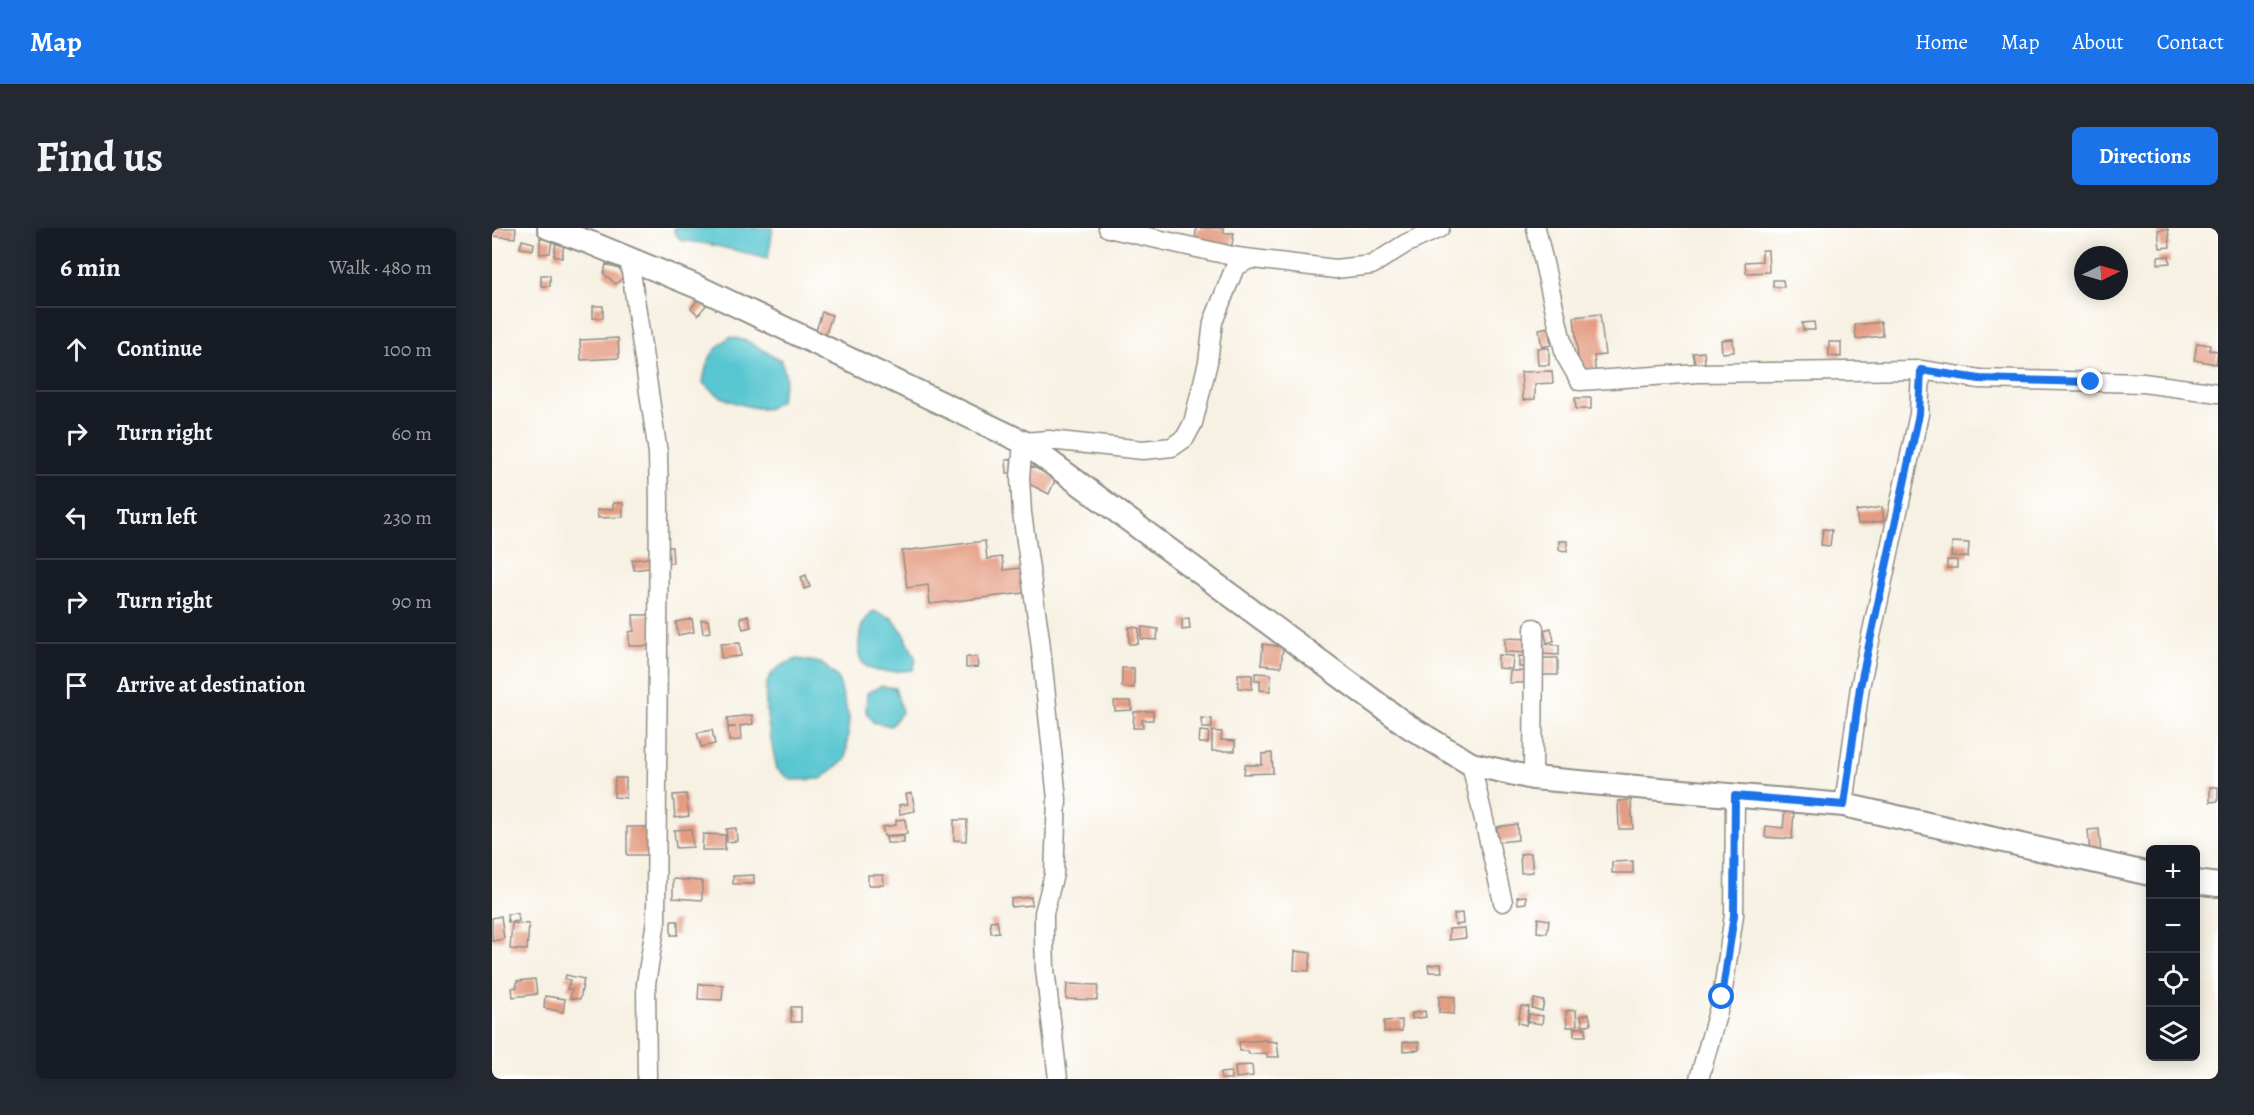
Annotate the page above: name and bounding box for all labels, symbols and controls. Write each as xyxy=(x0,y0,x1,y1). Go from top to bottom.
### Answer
text: Map xyxy=(30,23,82,61)
text: Home xyxy=(1915,28,1968,56)
text: Map xyxy=(2001,28,2039,56)
text: About xyxy=(2072,28,2124,56)
text: Contact xyxy=(2157,28,2224,56)
button: Directions xyxy=(2072,127,2218,185)
text: Find us xyxy=(36,128,163,185)
north arrow xyxy=(2074,246,2128,300)
text: 6 min xyxy=(60,250,121,285)
text: Walk · 480 m xyxy=(329,254,432,281)
icon: ahead xyxy=(60,333,93,366)
text: Continue xyxy=(117,334,202,364)
text: 100 m xyxy=(383,336,432,363)
route end xyxy=(2077,368,2103,394)
icon: right xyxy=(60,417,93,450)
text: Turn right xyxy=(117,418,213,448)
text: 60 m xyxy=(392,420,432,447)
icon: left xyxy=(60,501,93,534)
text: Turn left xyxy=(117,502,197,532)
text: 230 m xyxy=(383,504,432,531)
icon: right xyxy=(60,585,93,618)
text: Turn right xyxy=(117,586,213,616)
text: 90 m xyxy=(392,588,432,615)
icon: arrive xyxy=(60,669,93,702)
text: Arrive at destination xyxy=(117,670,306,700)
map controls xyxy=(2146,845,2200,1061)
button: + xyxy=(2146,845,2200,899)
button: − xyxy=(2146,899,2200,953)
button: locate xyxy=(2146,953,2200,1007)
route start xyxy=(1708,983,1734,1009)
button: layers xyxy=(2146,1007,2200,1061)

